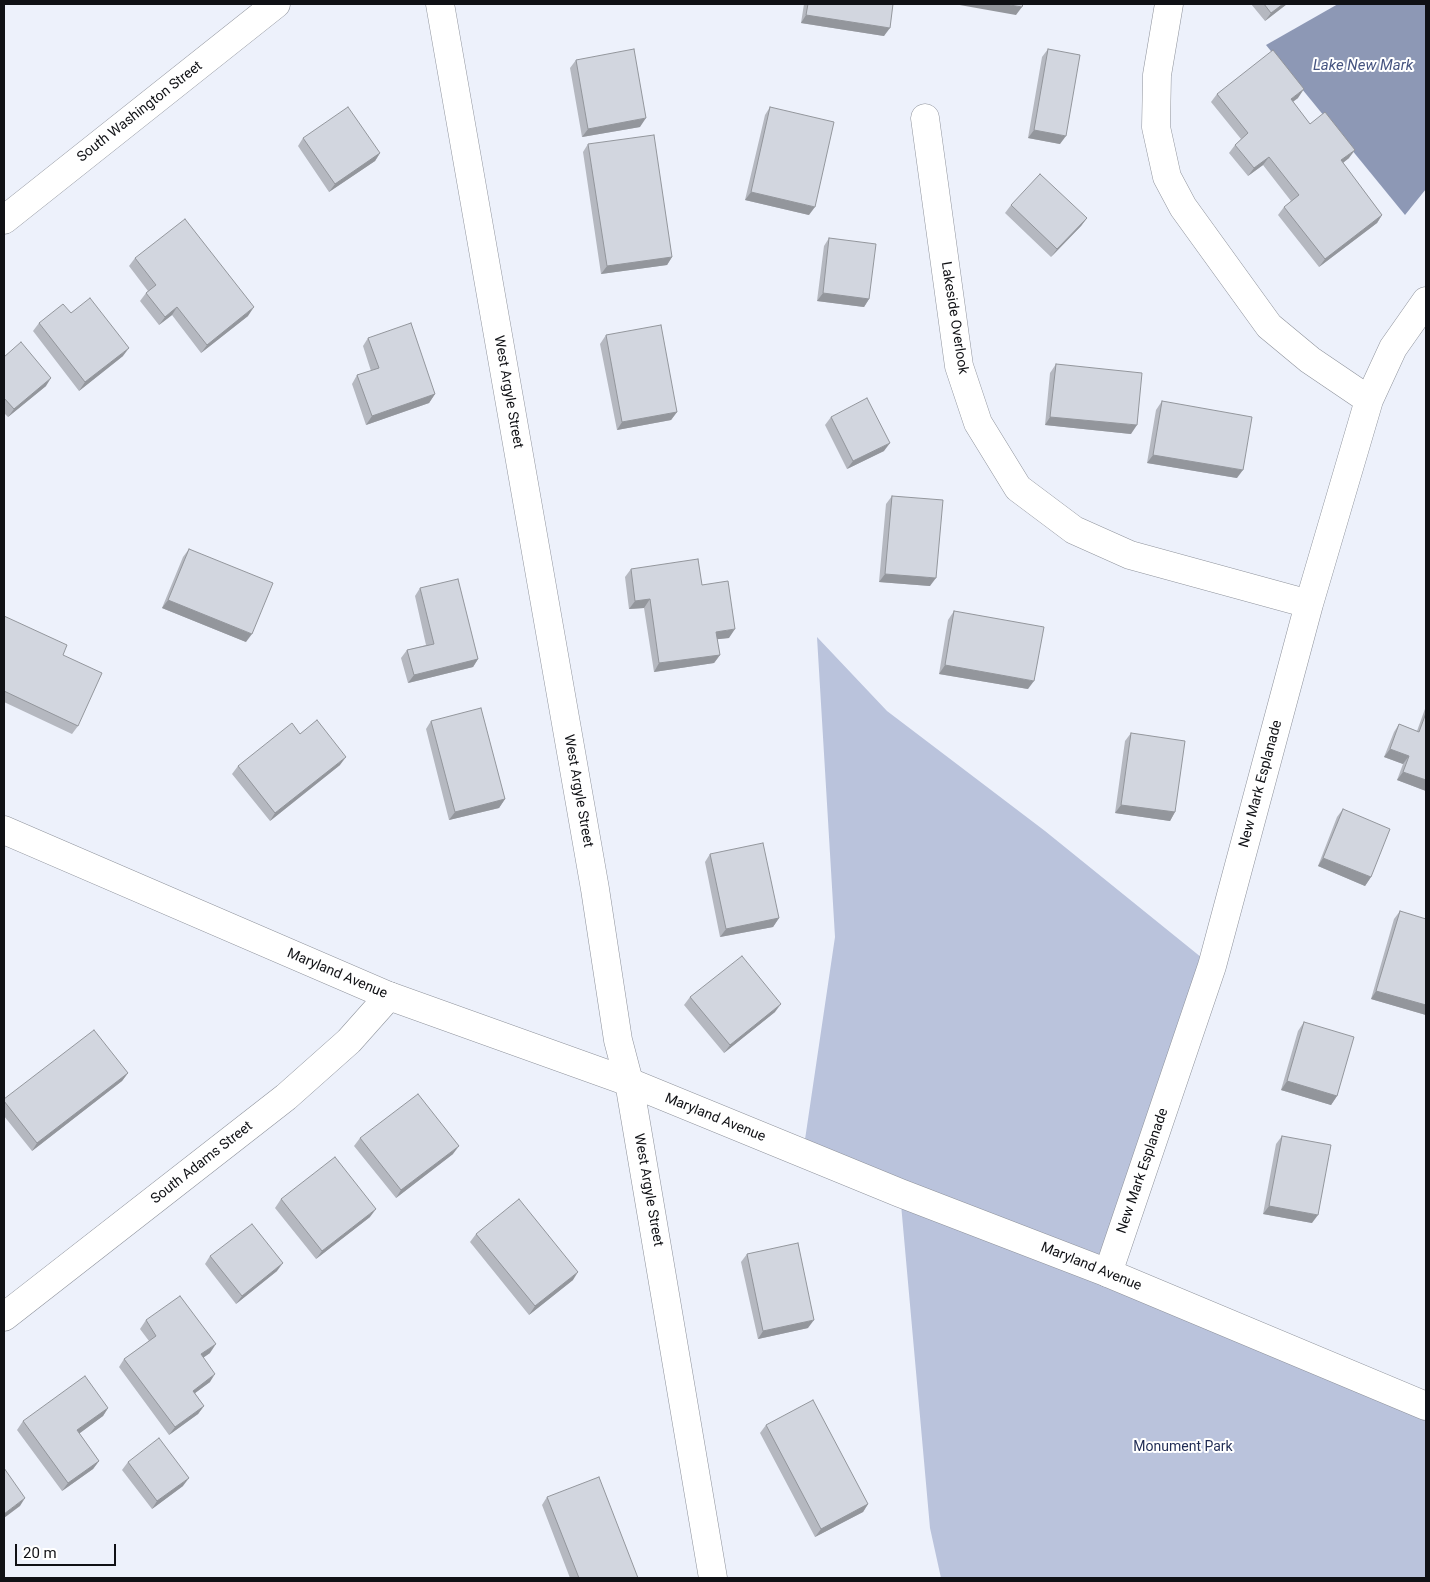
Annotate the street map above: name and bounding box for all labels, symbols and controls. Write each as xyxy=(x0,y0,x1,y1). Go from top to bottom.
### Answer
water label: Lake New Mark xyxy=(1313,57,1413,75)
street label: South Washington Street xyxy=(74,58,206,166)
street label: Lakeside Overlook xyxy=(937,260,971,376)
street label: West Argyle Street xyxy=(490,334,526,450)
street label: New Mark Esplanade xyxy=(1236,718,1286,850)
street label: West Argyle Street xyxy=(560,733,596,849)
street label: Maryland Avenue xyxy=(284,945,390,1003)
street label: Maryland Avenue xyxy=(662,1090,768,1146)
street label: New Mark Esplanade xyxy=(1114,1106,1172,1236)
street label: South Adams Street xyxy=(148,1118,256,1208)
street label: West Argyle Street xyxy=(630,1132,666,1248)
street label: Maryland Avenue xyxy=(1038,1239,1144,1295)
park label: Monument Park xyxy=(1133,1439,1233,1455)
scale bar xyxy=(18,1534,119,1566)
text: 20 m xyxy=(23,1544,57,1562)

